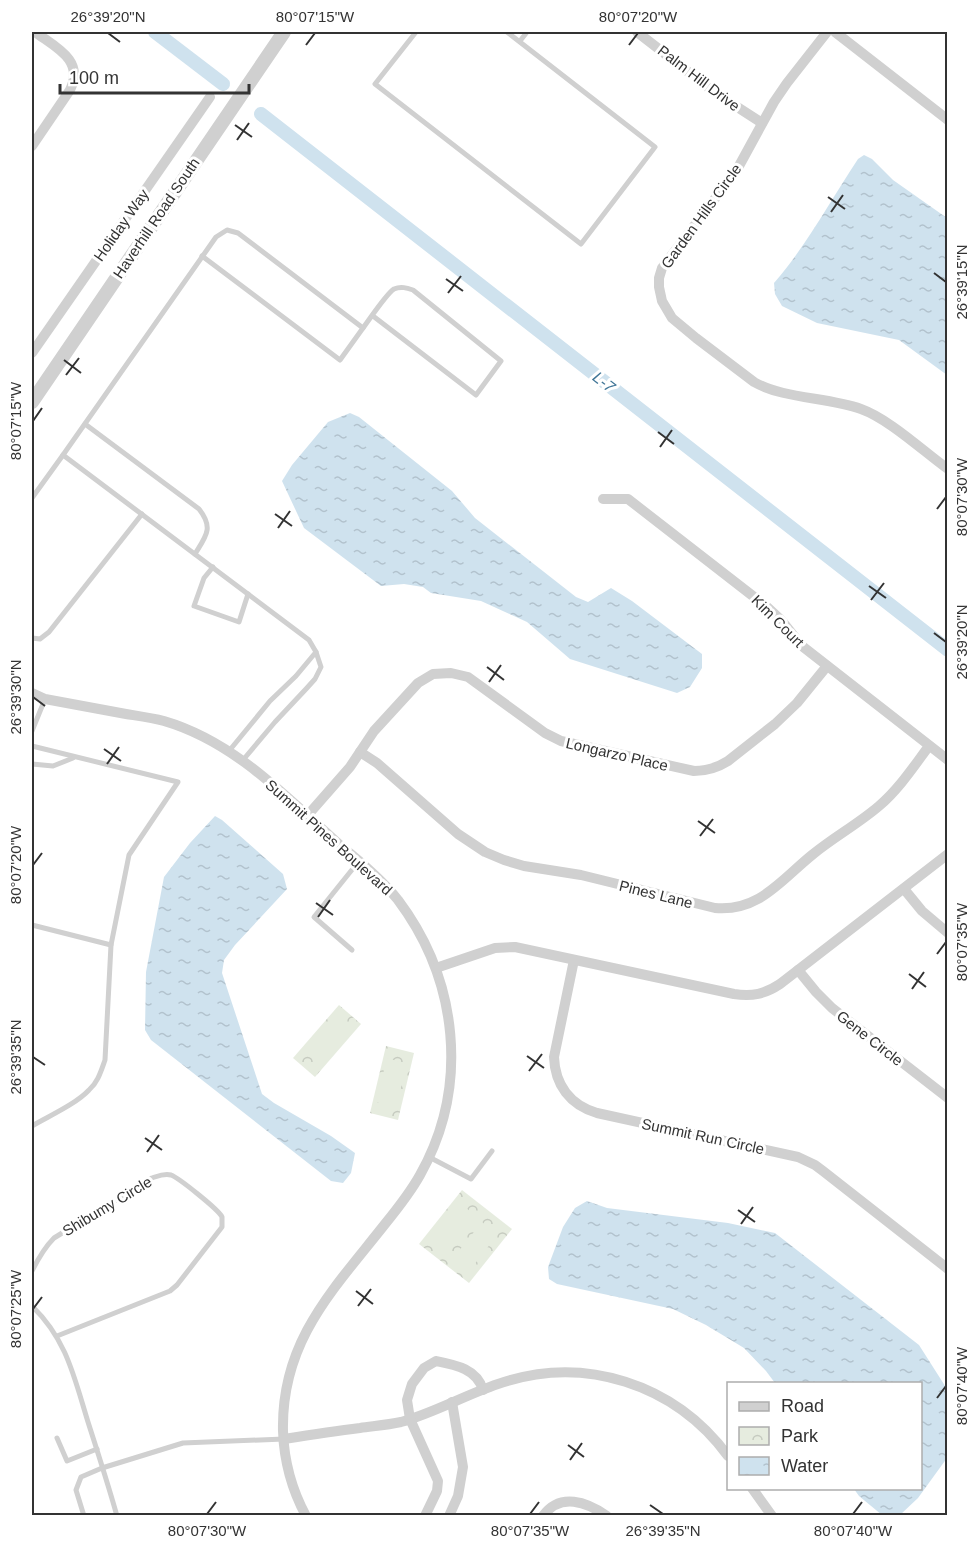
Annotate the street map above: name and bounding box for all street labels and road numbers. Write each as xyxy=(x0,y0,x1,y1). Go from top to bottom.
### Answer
street label: Palm Hill Drive xyxy=(655,42,743,114)
street label: Haverhill Road South xyxy=(109,154,203,282)
street label: Garden Hills Circle xyxy=(657,160,745,272)
street label: Holiday Way xyxy=(90,185,152,264)
street label: Kim Court xyxy=(748,591,808,651)
street label: Longarzo Place xyxy=(564,734,670,774)
street label: Summit Pines Boulevard xyxy=(262,776,396,898)
street label: Pines Lane xyxy=(618,877,694,911)
street label: Gene Circle xyxy=(834,1007,906,1069)
street label: Summit Run Circle xyxy=(640,1115,766,1157)
street label: Shibumy Circle xyxy=(59,1173,155,1239)

